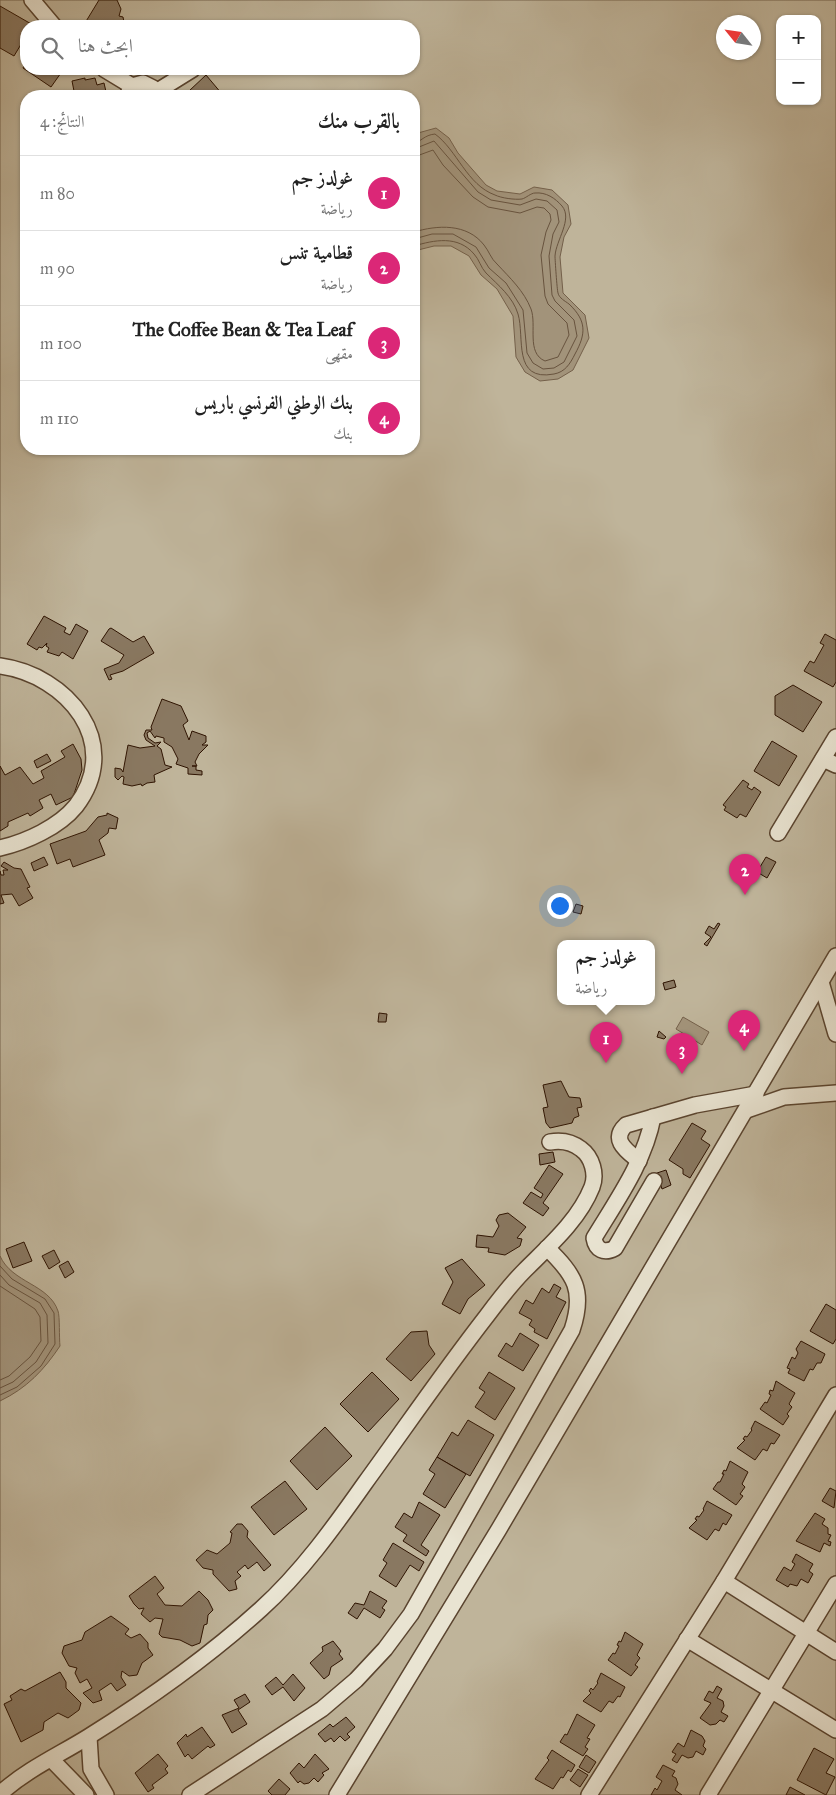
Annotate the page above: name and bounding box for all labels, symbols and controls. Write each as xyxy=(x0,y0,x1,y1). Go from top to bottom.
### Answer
north arrow xyxy=(716,15,761,60)
map controls xyxy=(776,15,821,105)
button: + xyxy=(776,15,821,60)
search box xyxy=(20,20,420,75)
icon: search xyxy=(38,34,66,62)
text: ابحث هنا xyxy=(78,34,133,57)
button: − xyxy=(776,60,821,105)
text: بالقرب منك xyxy=(318,108,400,134)
text: النتائج: 4 xyxy=(40,112,85,131)
text: غولدز جم xyxy=(291,166,353,189)
text: 80 m xyxy=(40,184,75,203)
text: 1 xyxy=(381,184,387,203)
text: رياضة xyxy=(321,199,353,218)
text: قطامية تنس xyxy=(279,241,353,264)
text: 90 m xyxy=(40,259,75,278)
text: 2 xyxy=(380,259,388,278)
text: رياضة xyxy=(321,274,353,293)
text: The Coffee Bean & Tea Leaf xyxy=(133,318,353,341)
text: 100 m xyxy=(40,334,82,353)
text: 3 xyxy=(381,334,387,353)
text: مقهى xyxy=(325,344,353,363)
text: بنك الوطني الفرنسي باريس xyxy=(194,391,353,414)
text: 110 m xyxy=(40,409,79,428)
text: 4 xyxy=(380,409,388,428)
text: بنك xyxy=(333,424,353,443)
pin: 2 xyxy=(729,854,761,895)
your location xyxy=(547,893,573,919)
popup xyxy=(557,940,655,1005)
text: غولدز جم xyxy=(575,945,637,968)
text: رياضة xyxy=(575,978,607,997)
pin: 4 xyxy=(728,1010,760,1051)
pin: 1 xyxy=(590,1022,622,1063)
pin: 3 xyxy=(666,1033,698,1074)

